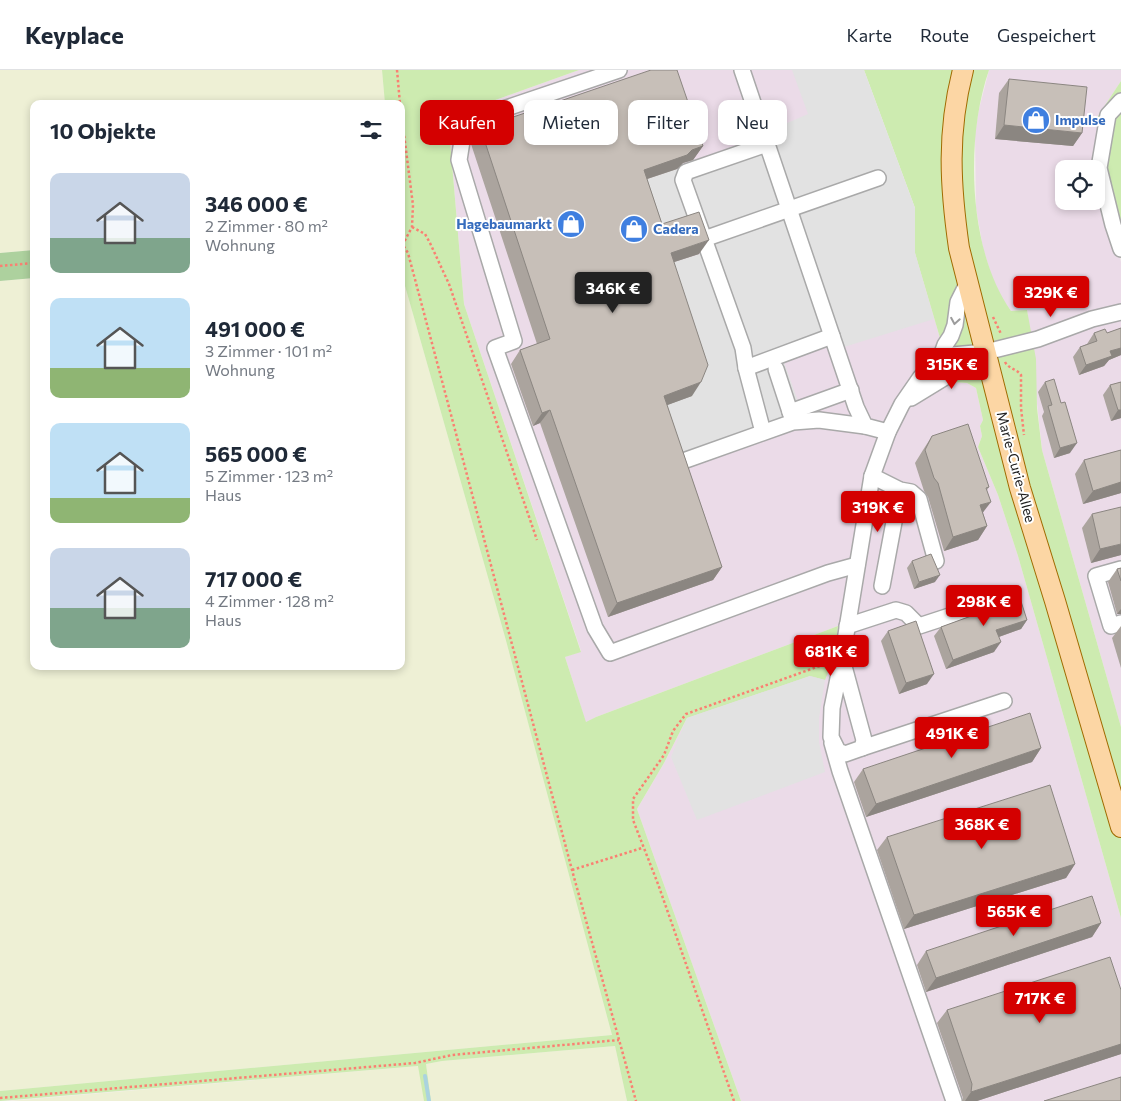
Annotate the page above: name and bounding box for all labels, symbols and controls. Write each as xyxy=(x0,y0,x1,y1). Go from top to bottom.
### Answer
text: Keyplace xyxy=(25,20,124,49)
text: Karte xyxy=(847,24,892,46)
text: Route xyxy=(920,24,969,46)
text: Gespeichert xyxy=(997,24,1096,46)
chip: Kaufen xyxy=(420,100,514,145)
chip: Mieten xyxy=(524,100,618,145)
chip: Filter xyxy=(628,100,708,145)
chip: Neu xyxy=(718,100,787,145)
shop icon: Impulse xyxy=(1021,105,1051,135)
place label: Impulse xyxy=(1055,111,1106,128)
icon: filters xyxy=(357,116,385,144)
text: 10 Objekte xyxy=(50,118,156,143)
map controls xyxy=(1055,160,1105,210)
button: locate xyxy=(1055,160,1105,210)
text: 346 000 € xyxy=(205,191,308,216)
icon: home xyxy=(90,193,150,253)
shop icon: Hagebaumarkt xyxy=(556,209,586,239)
shop icon: Cadera xyxy=(619,214,649,244)
place label: Hagebaumarkt xyxy=(456,215,552,232)
text: 2 Zimmer · 80 m² xyxy=(205,216,328,235)
place label: Cadera xyxy=(653,220,699,237)
text: Wohnung xyxy=(205,235,275,254)
pin: 346K € xyxy=(572,272,654,314)
pin: 329K € xyxy=(1010,276,1092,318)
text: 346K € xyxy=(586,278,640,297)
text: 329K € xyxy=(1024,282,1078,301)
text: 491 000 € xyxy=(205,316,305,341)
one-way arrow xyxy=(951,316,961,325)
icon: home xyxy=(90,318,150,378)
text: 3 Zimmer · 101 m² xyxy=(205,341,332,360)
pin: 315K € xyxy=(911,348,993,390)
text: 315K € xyxy=(926,354,978,373)
text: Wohnung xyxy=(205,360,275,379)
street label: Marie-Curie-Allee xyxy=(993,409,1039,524)
text: 565 000 € xyxy=(205,441,307,466)
icon: home xyxy=(90,443,150,503)
text: 5 Zimmer · 123 m² xyxy=(205,466,333,485)
text: Haus xyxy=(205,485,242,504)
pin: 319K € xyxy=(837,490,919,533)
text: 319K € xyxy=(852,497,904,516)
text: 717 000 € xyxy=(205,566,302,591)
icon: home xyxy=(90,568,150,628)
pin: 298K € xyxy=(943,584,1025,627)
text: 4 Zimmer · 128 m² xyxy=(205,591,334,610)
text: 298K € xyxy=(957,591,1011,610)
text: Haus xyxy=(205,610,242,629)
pin: 681K € xyxy=(790,634,872,677)
text: 681K € xyxy=(805,641,857,660)
pin: 491K € xyxy=(911,716,993,759)
text: 491K € xyxy=(926,723,978,742)
pin: 368K € xyxy=(941,808,1023,850)
text: 368K € xyxy=(955,814,1009,833)
pin: 565K € xyxy=(973,894,1055,937)
text: 565K € xyxy=(987,901,1041,920)
pin: 717K € xyxy=(999,982,1081,1024)
text: 717K € xyxy=(1015,988,1065,1007)

